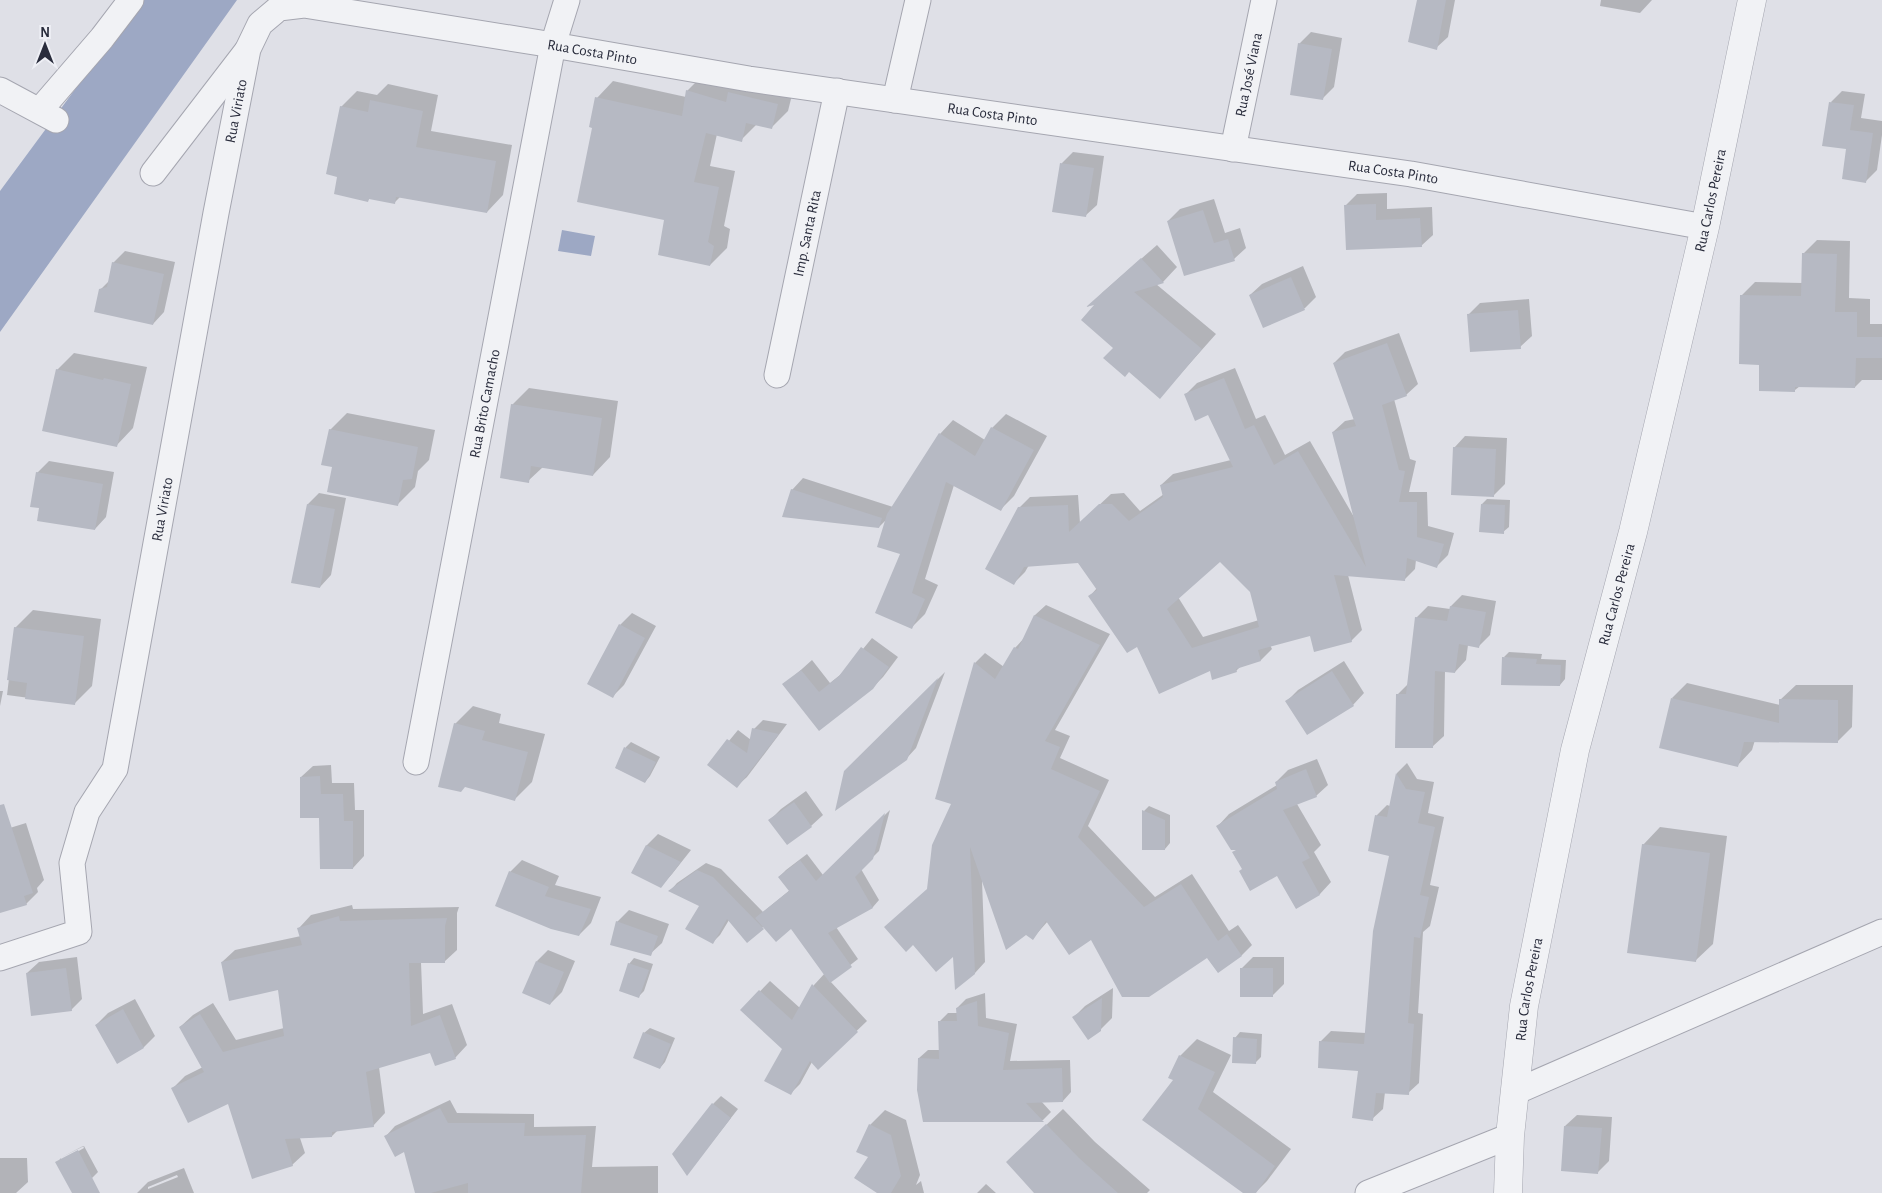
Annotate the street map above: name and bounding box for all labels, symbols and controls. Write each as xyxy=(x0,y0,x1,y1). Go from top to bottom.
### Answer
north arrow xyxy=(20,20,70,70)
text: N xyxy=(40,26,50,40)
street label: Rua José Viana xyxy=(1233,31,1265,118)
street label: Rua Costa Pinto xyxy=(546,37,638,67)
street label: Rua Viriato xyxy=(223,78,250,144)
street label: Rua Costa Pinto xyxy=(946,101,1038,128)
street label: Rua Carlos Pereira xyxy=(1692,148,1729,253)
street label: Rua Costa Pinto xyxy=(1347,158,1439,187)
street label: Imp. Santa Rita xyxy=(791,189,824,278)
street label: Rua Brito Camacho xyxy=(467,348,503,459)
street label: Rua Viriato xyxy=(150,476,176,542)
street label: Rua Carlos Pereira xyxy=(1596,542,1638,647)
street label: Rua Carlos Pereira xyxy=(1513,936,1545,1042)

